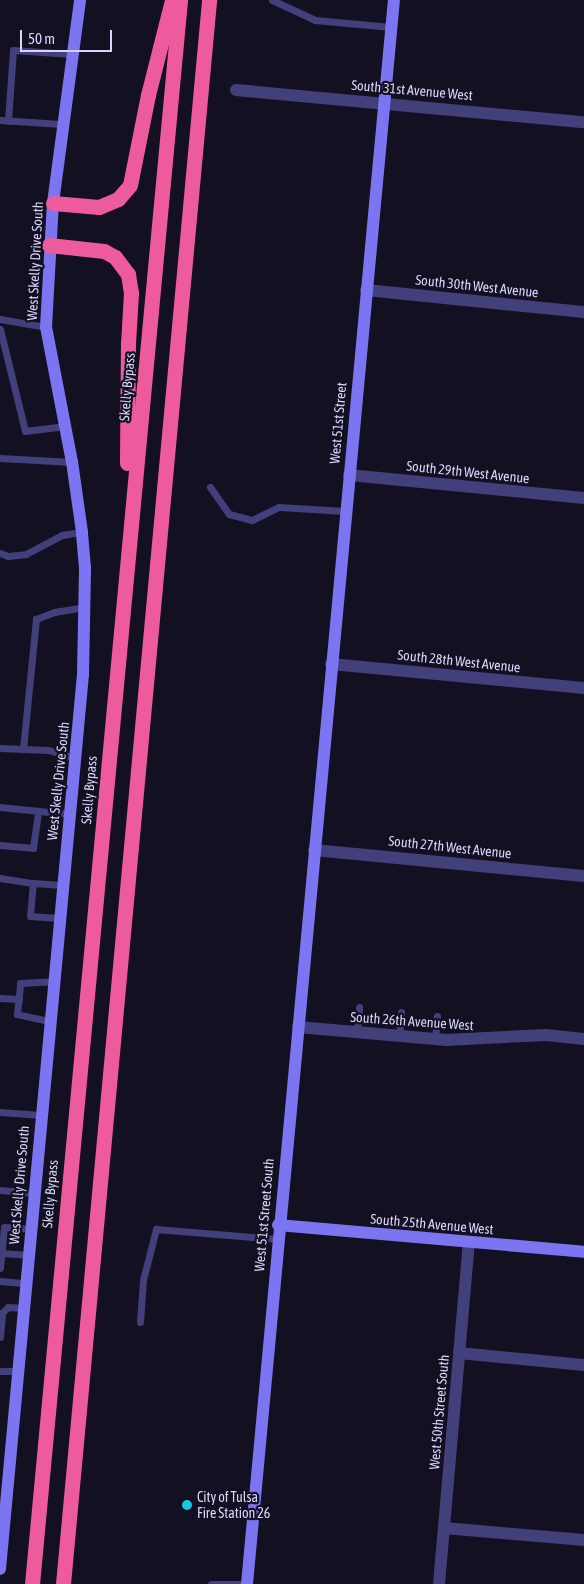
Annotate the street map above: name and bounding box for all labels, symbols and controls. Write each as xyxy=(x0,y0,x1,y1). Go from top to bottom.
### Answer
scale bar xyxy=(22,20,115,52)
text: 50 m xyxy=(28,30,55,47)
street label: South 31st Avenue West xyxy=(351,76,473,104)
street label: West Skelly Drive South xyxy=(23,201,47,321)
street label: South 30th West Avenue xyxy=(415,271,539,301)
street label: Skelly Bypass xyxy=(116,352,138,422)
street label: West 51st Street xyxy=(326,382,350,464)
street label: South 29th West Avenue xyxy=(406,457,530,487)
street label: South 28th West Avenue xyxy=(397,646,521,676)
street label: West Skelly Drive South xyxy=(43,721,73,841)
street label: Skelly Bypass xyxy=(78,755,100,825)
street label: South 27th West Avenue xyxy=(388,832,512,862)
street label: South 26th Avenue West xyxy=(350,1008,474,1034)
street label: West Skelly Drive South xyxy=(5,1125,33,1245)
street label: West 51st Street South xyxy=(251,1158,277,1272)
street label: Skelly Bypass xyxy=(39,1159,61,1229)
street label: South 25th Avenue West xyxy=(370,1210,494,1238)
street label: West 50th Street South xyxy=(426,1354,452,1470)
place label: City of Tulsa Fire Station 26 xyxy=(197,1489,270,1521)
marker: City of Tulsa Fire Station 26 xyxy=(181,1499,193,1511)

